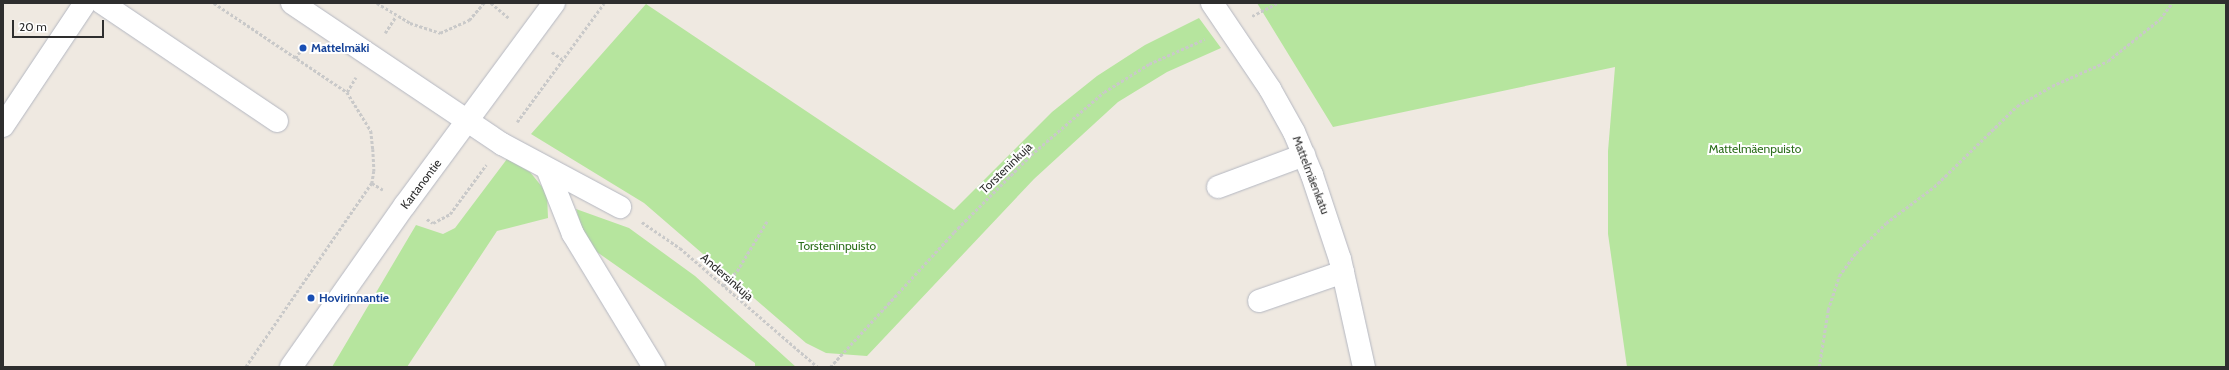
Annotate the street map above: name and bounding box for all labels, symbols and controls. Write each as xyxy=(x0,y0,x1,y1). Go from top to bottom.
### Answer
scale bar xyxy=(14,12,106,38)
text: 20 m xyxy=(19,19,47,34)
place label: Mattelmäki xyxy=(311,41,369,55)
marker: Mattelmäki xyxy=(298,43,308,53)
street label: Mattelmäenkatu xyxy=(1289,134,1333,216)
street label: Torsteninkuja xyxy=(977,140,1035,196)
park label: Mattelmäenpuisto xyxy=(1709,142,1801,156)
street label: Kartanontie xyxy=(398,156,444,212)
park label: Torsteninpuisto xyxy=(798,239,876,253)
street label: Andersinkuja xyxy=(698,250,756,304)
place label: Hovirinnantie xyxy=(319,291,389,305)
marker: Hovirinnantie xyxy=(306,293,316,303)

